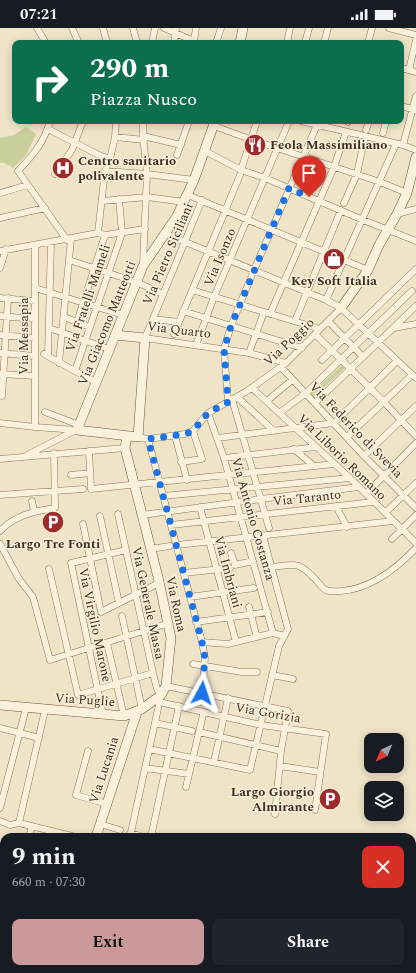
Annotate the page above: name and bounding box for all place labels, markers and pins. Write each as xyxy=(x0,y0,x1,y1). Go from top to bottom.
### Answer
restaurant icon: Feola Massimiliano xyxy=(242,132,268,158)
place label: Feola Massimiliano xyxy=(270,135,387,155)
place label: Centro sanitario polivalente xyxy=(78,151,176,186)
hospital icon: Centro sanitario polivalente xyxy=(50,155,76,181)
pin xyxy=(292,156,326,197)
shop icon: Key Soft Italia xyxy=(321,246,347,272)
place label: Key Soft Italia xyxy=(291,271,377,291)
parking icon: Largo Tre Fonti xyxy=(40,509,66,535)
place label: Largo Tre Fonti xyxy=(6,534,100,554)
place label: Largo Giorgio Almirante xyxy=(231,782,314,817)
parking icon: Largo Giorgio Almirante xyxy=(317,786,343,812)

